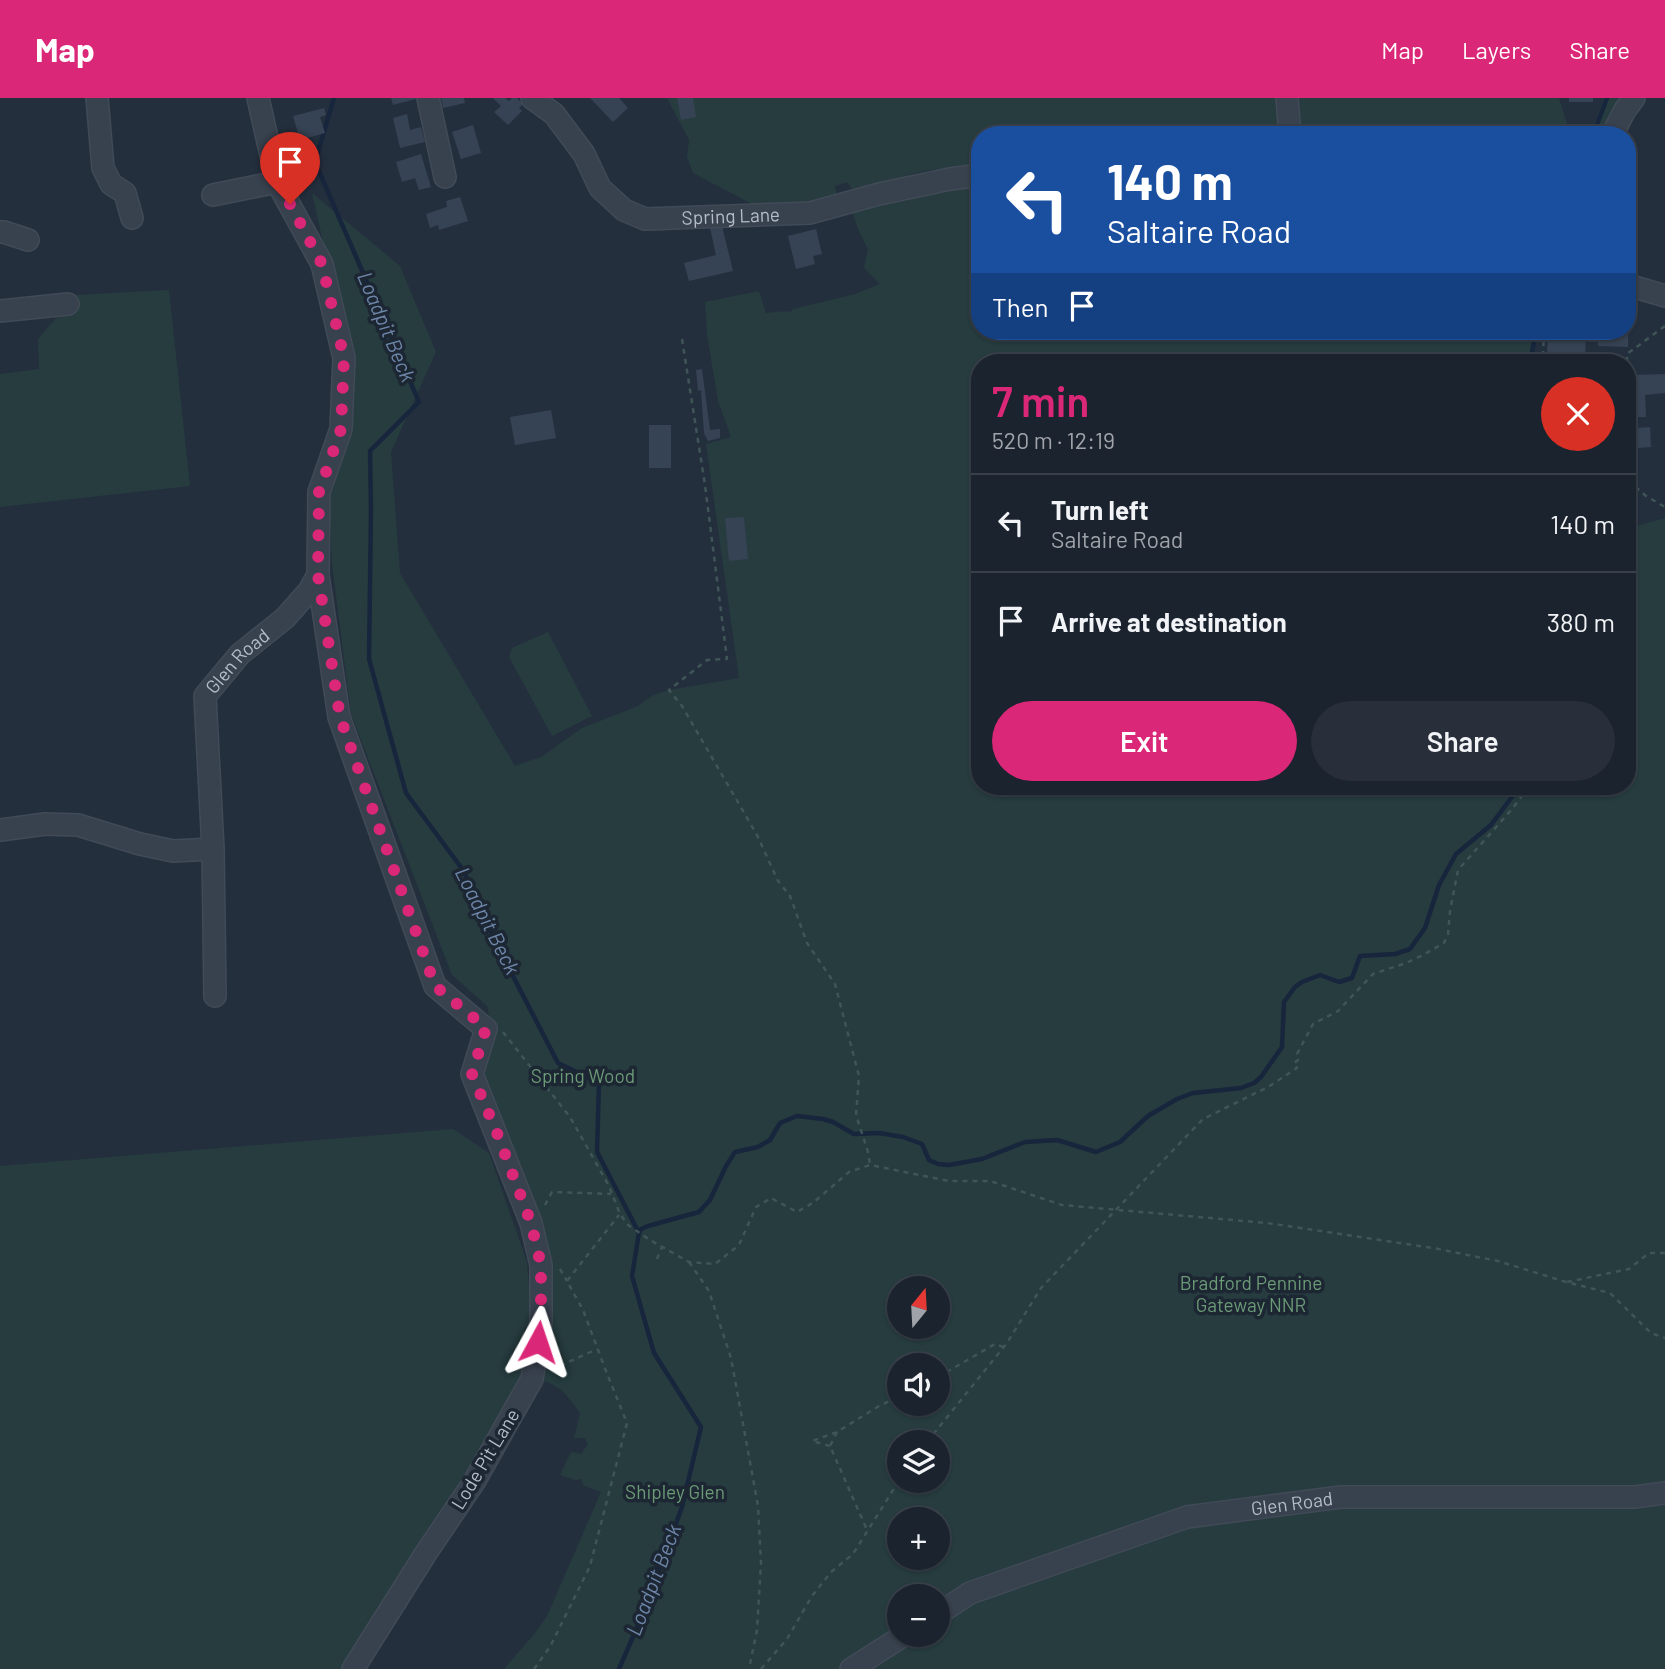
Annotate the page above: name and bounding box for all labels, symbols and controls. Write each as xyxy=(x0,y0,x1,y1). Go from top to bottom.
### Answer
text: Map xyxy=(35,29,95,69)
text: Map xyxy=(1381,35,1424,64)
text: Layers xyxy=(1462,35,1531,64)
text: Share xyxy=(1569,35,1630,64)
pin xyxy=(260,132,320,204)
icon: arrive xyxy=(271,143,309,181)
text: 140 m xyxy=(1107,151,1233,210)
icon: left xyxy=(992,154,1083,245)
street label: Spring Lane xyxy=(681,202,780,229)
text: Saltaire Road xyxy=(1107,211,1291,249)
water label: Loadpit Beck xyxy=(353,268,422,386)
icon: arrive xyxy=(1063,287,1101,325)
text: Then xyxy=(992,291,1049,322)
text: 7 min xyxy=(992,375,1089,425)
button: close xyxy=(1541,377,1615,451)
text: 520 m · 12:19 xyxy=(992,426,1115,454)
text: Turn left xyxy=(1051,494,1149,525)
icon: left xyxy=(992,504,1030,542)
text: 140 m xyxy=(1550,508,1615,539)
text: Saltaire Road xyxy=(1051,525,1183,553)
icon: arrive xyxy=(992,602,1030,640)
text: Arrive at destination xyxy=(1051,606,1287,637)
text: 380 m xyxy=(1547,606,1615,637)
street label: Glen Road xyxy=(200,623,274,698)
button: Exit xyxy=(992,701,1297,781)
button: Share xyxy=(1311,701,1615,781)
water label: Loadpit Beck xyxy=(451,862,526,979)
park label: Spring Wood xyxy=(531,1064,635,1087)
park label: Bradford Pennine Gateway NNR xyxy=(1180,1271,1322,1316)
north arrow xyxy=(887,1276,950,1339)
map controls xyxy=(887,1276,950,1647)
position arrow xyxy=(501,1305,575,1379)
button: sound xyxy=(887,1353,950,1416)
street label: Lode Pit Lane xyxy=(446,1404,524,1513)
button: layers xyxy=(887,1430,950,1493)
park label: Shipley Glen xyxy=(625,1480,725,1503)
street label: Glen Road xyxy=(1250,1486,1334,1520)
button: + xyxy=(887,1507,950,1570)
water label: Loadpit Beck xyxy=(620,1520,686,1639)
button: − xyxy=(887,1584,950,1647)

